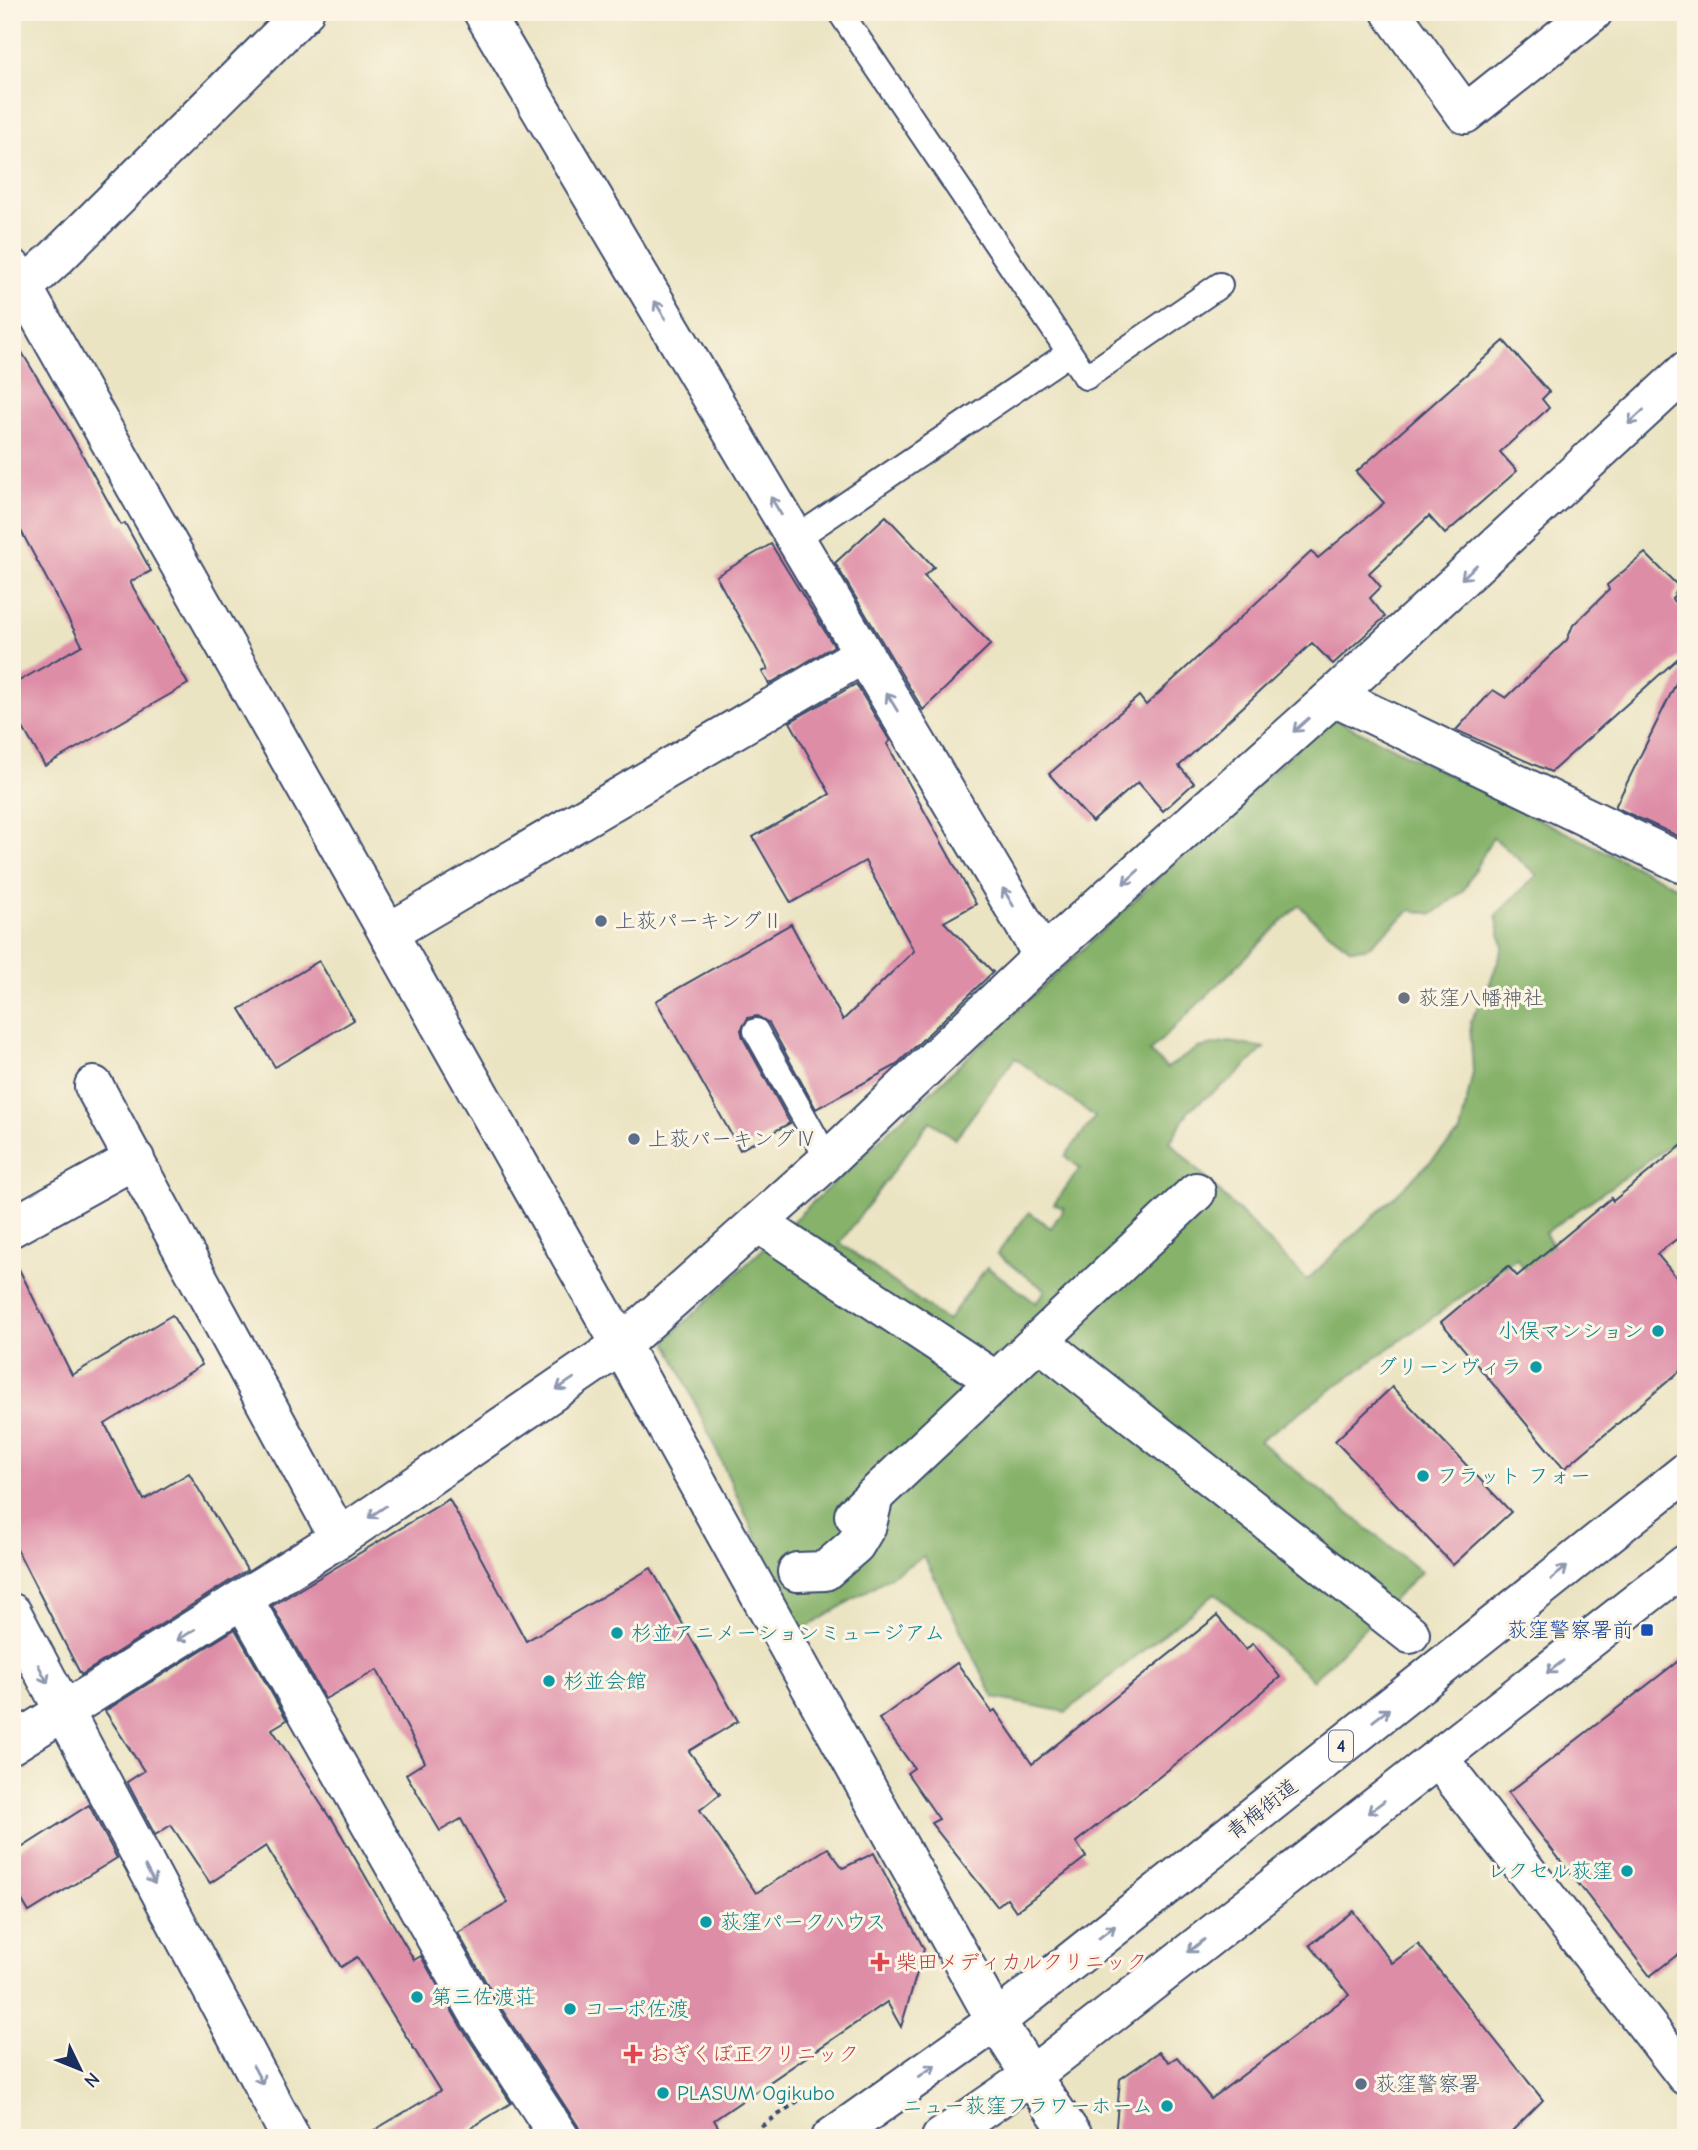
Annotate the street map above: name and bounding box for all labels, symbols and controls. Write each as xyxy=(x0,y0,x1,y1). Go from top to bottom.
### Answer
one-way arrow xyxy=(653,301,667,321)
one-way arrow xyxy=(1628,409,1645,426)
one-way arrow xyxy=(769,497,783,517)
one-way arrow xyxy=(1461,563,1478,580)
one-way arrow xyxy=(885,692,899,712)
one-way arrow xyxy=(1293,717,1310,734)
one-way arrow xyxy=(1123,869,1141,885)
one-way arrow xyxy=(1001,888,1015,908)
place label: 上荻パーキングⅡ xyxy=(615,909,783,933)
marker: 上荻パーキングⅡ xyxy=(593,913,609,929)
place label: 荻窪八幡神社 xyxy=(1418,986,1544,1010)
marker: 荻窪八幡神社 xyxy=(1396,990,1412,1006)
place label: 上荻パーキングⅣ xyxy=(648,1127,816,1151)
marker: 上荻パーキングⅣ xyxy=(626,1131,642,1147)
place label: 小俣マンション xyxy=(1498,1319,1644,1343)
marker: 小俣マンション xyxy=(1650,1323,1666,1339)
place label: グリーンヴィラ xyxy=(1376,1355,1522,1379)
marker: グリーンヴィラ xyxy=(1528,1359,1544,1375)
one-way arrow xyxy=(556,1377,575,1391)
place label: フラット フォー xyxy=(1437,1464,1591,1488)
marker: フラット フォー xyxy=(1415,1468,1431,1484)
one-way arrow xyxy=(368,1505,387,1519)
one-way arrow xyxy=(1549,1566,1568,1581)
place label: 荻窪警察署前 xyxy=(1507,1618,1633,1642)
place label: 杉並アニメーションミュージアム xyxy=(631,1621,945,1645)
marker: 荻窪警察署前 xyxy=(1639,1622,1655,1638)
marker: 杉並アニメーションミュージアム xyxy=(609,1625,625,1641)
one-way arrow xyxy=(176,1628,196,1642)
one-way arrow xyxy=(1547,1659,1565,1674)
one-way arrow xyxy=(37,1663,51,1684)
place label: 杉並会館 xyxy=(563,1669,647,1693)
marker: 杉並会館 xyxy=(541,1673,557,1689)
one-way arrow xyxy=(1371,1707,1389,1722)
road number: 4 xyxy=(1329,1730,1353,1762)
street label: 青梅街道 xyxy=(1222,1774,1302,1844)
one-way arrow xyxy=(1368,1799,1386,1814)
place label: レクセル荻窪 xyxy=(1487,1859,1613,1883)
marker: レクセル荻窪 xyxy=(1619,1863,1635,1879)
one-way arrow xyxy=(144,1864,157,1885)
place label: 荻窪パークハウス xyxy=(720,1910,886,1934)
marker: 荻窪パークハウス xyxy=(698,1914,714,1930)
one-way arrow xyxy=(1097,1925,1116,1940)
one-way arrow xyxy=(1188,1939,1206,1954)
place label: 柴田メディカルクリニック xyxy=(896,1950,1147,1974)
marker: 柴田メディカルクリニック xyxy=(870,1952,890,1972)
place label: 第三佐渡荘 xyxy=(431,1985,536,2009)
marker: 第三佐渡荘 xyxy=(409,1989,425,2005)
place label: コーポ佐渡 xyxy=(584,1997,689,2021)
marker: コーポ佐渡 xyxy=(562,2001,578,2017)
north arrow xyxy=(46,2035,116,2104)
place label: おぎくぼ正クリニック xyxy=(649,2042,859,2066)
marker: おぎくぼ正クリニック xyxy=(623,2044,643,2064)
one-way arrow xyxy=(917,2063,936,2078)
one-way arrow xyxy=(251,2064,265,2085)
text: N xyxy=(79,2068,104,2092)
place label: 荻窪警察署 xyxy=(1375,2072,1480,2096)
marker: 荻窪警察署 xyxy=(1353,2076,1369,2092)
place label: PLASUM Ogikubo xyxy=(677,2081,835,2105)
marker: PLASUM Ogikubo xyxy=(655,2085,671,2101)
place label: ニュー荻窪フラワーホーム xyxy=(902,2094,1153,2118)
marker: ニュー荻窪フラワーホーム xyxy=(1159,2098,1175,2114)

